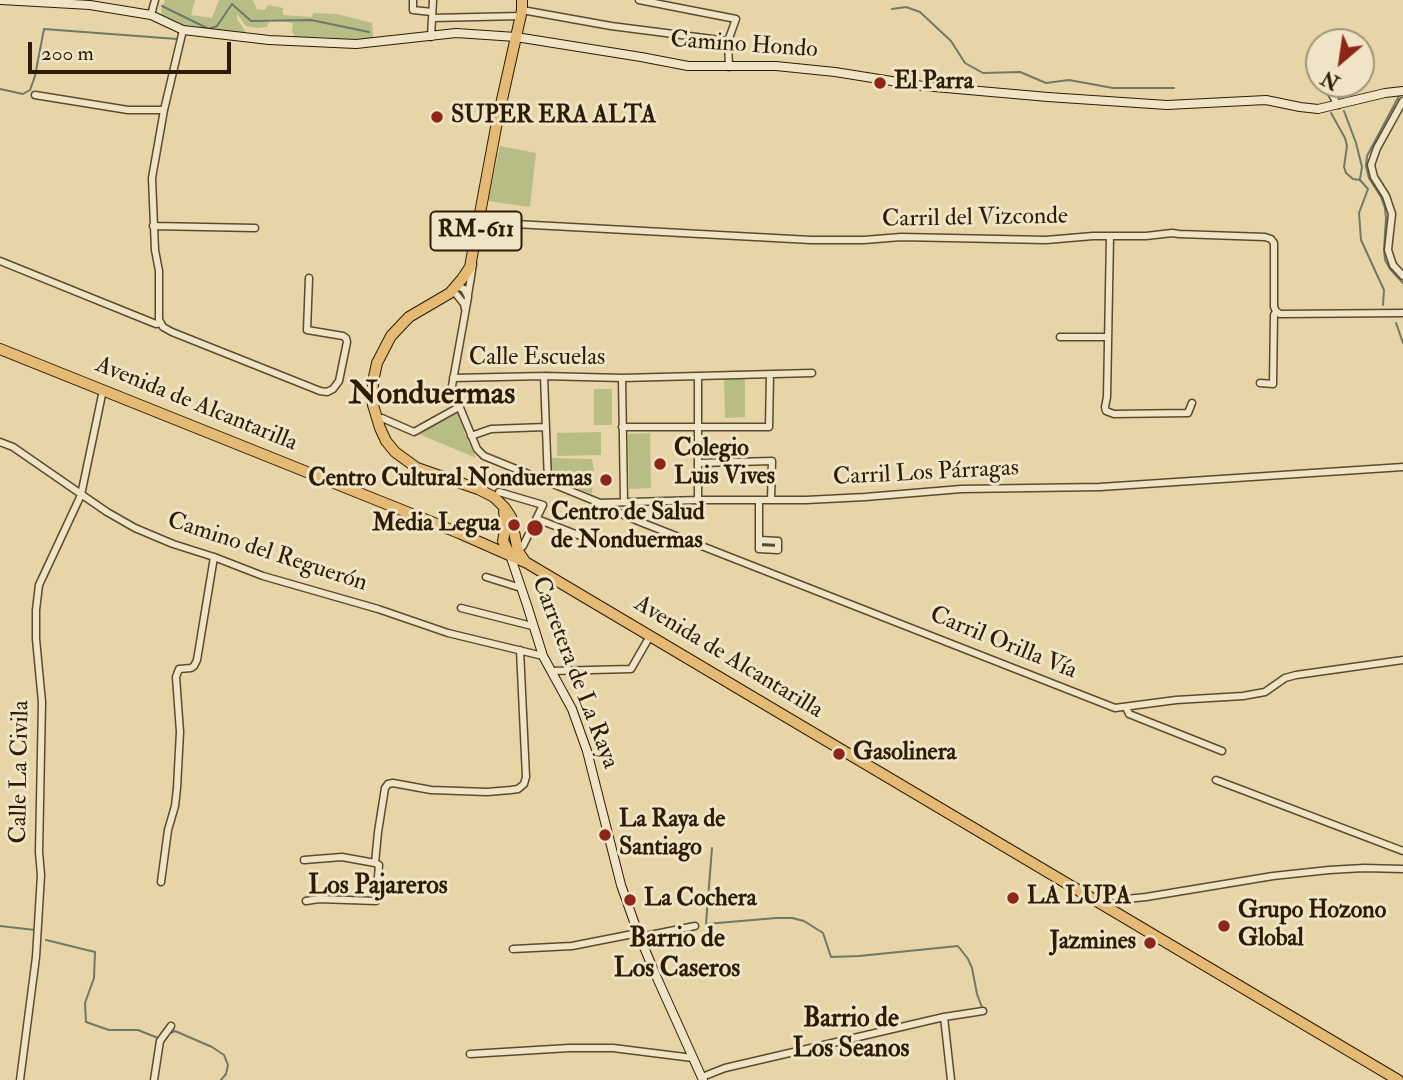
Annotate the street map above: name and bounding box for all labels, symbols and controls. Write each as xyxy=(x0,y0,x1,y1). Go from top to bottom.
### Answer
street label: Camino Hondo xyxy=(669,26,819,66)
scale bar xyxy=(32,28,234,72)
north arrow xyxy=(1305,28,1375,98)
text: 200 m xyxy=(41,40,94,67)
text: N xyxy=(1318,65,1344,94)
place label: El Parra xyxy=(894,69,974,97)
marker: El Parra xyxy=(872,75,888,91)
place label: SUPER ERA ALTA xyxy=(451,103,656,131)
marker: SUPER ERA ALTA xyxy=(429,109,445,125)
street label: Carril del Vizconde xyxy=(882,203,1068,235)
road number: RM-611 xyxy=(430,212,522,250)
street label: Calle Escuelas xyxy=(469,345,605,373)
street label: Avenida de Alcantarilla xyxy=(91,351,301,459)
district label: Nonduermas xyxy=(349,377,515,415)
place label: Colegio Luis Vives xyxy=(674,436,775,492)
street label: Carril Los Párragas xyxy=(832,455,1020,493)
marker: Colegio Luis Vives xyxy=(652,456,668,472)
place label: Centro Cultural Nonduermas xyxy=(308,466,592,494)
marker: Centro Cultural Nonduermas xyxy=(598,472,614,488)
place label: Centro de Salud de Nonduermas xyxy=(551,500,704,556)
street label: Camino del Reguerón xyxy=(163,507,371,599)
place label: Media Legua xyxy=(372,511,500,539)
marker: Media Legua xyxy=(506,517,522,533)
marker: Centro de Salud de Nonduermas xyxy=(525,518,545,538)
street label: Carretera de La Raya xyxy=(524,573,624,773)
street label: Avenida de Alcantarilla xyxy=(628,590,828,726)
street label: Carril Orilla Vía xyxy=(925,601,1081,687)
street label: Calle La Civila xyxy=(5,700,37,844)
place label: Gasolinera xyxy=(853,740,956,768)
marker: Gasolinera xyxy=(831,746,847,762)
place label: La Raya de Santiago xyxy=(619,807,725,863)
marker: La Raya de Santiago xyxy=(597,827,613,843)
district label: Los Pajareros xyxy=(308,871,448,903)
place label: LA LUPA xyxy=(1027,884,1131,912)
place label: La Cochera xyxy=(644,886,757,914)
marker: LA LUPA xyxy=(1005,890,1021,906)
marker: La Cochera xyxy=(622,892,638,908)
place label: Grupo Hozono Global xyxy=(1238,898,1386,954)
marker: Grupo Hozono Global xyxy=(1216,918,1232,934)
district label: Barrio de Los Caseros xyxy=(614,924,740,986)
place label: Jazmines xyxy=(1050,929,1136,957)
marker: Jazmines xyxy=(1142,935,1158,951)
district label: Barrio de Los Seanos xyxy=(793,1004,909,1066)

